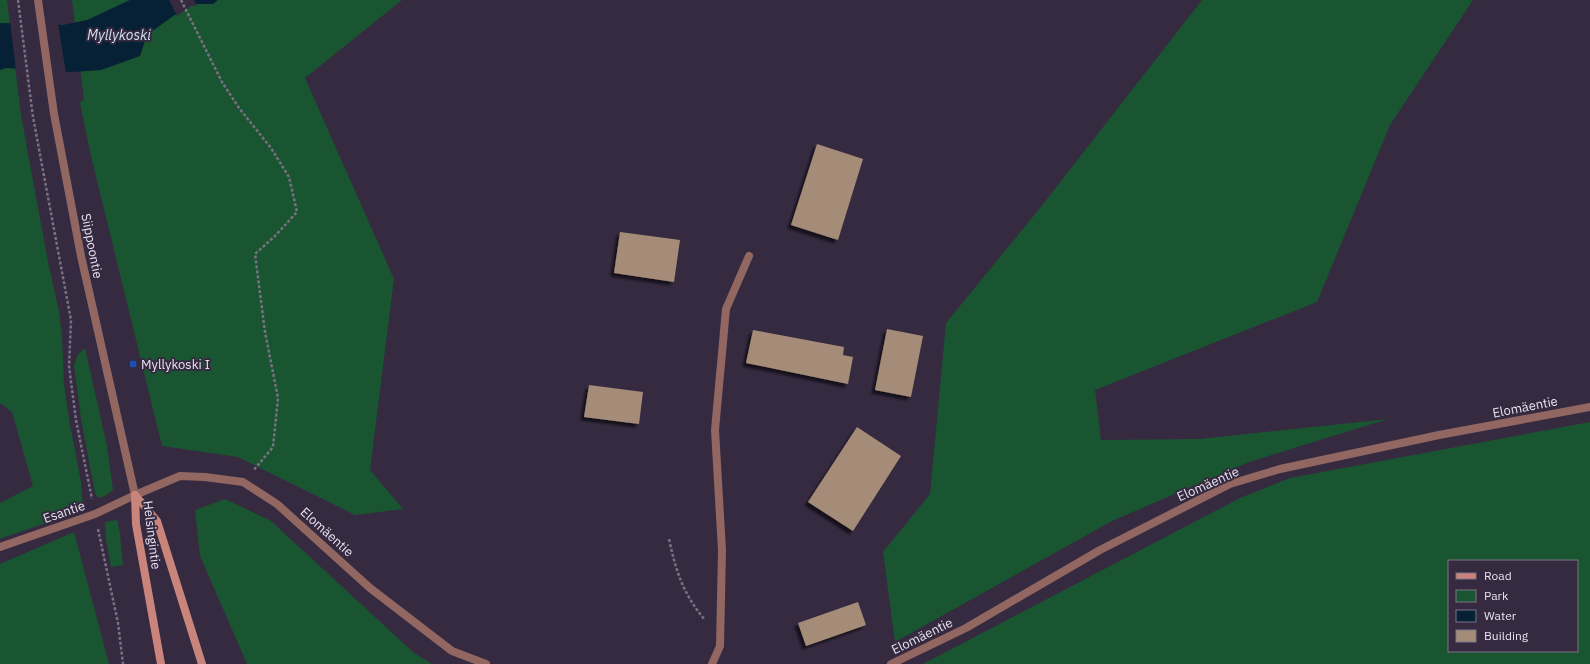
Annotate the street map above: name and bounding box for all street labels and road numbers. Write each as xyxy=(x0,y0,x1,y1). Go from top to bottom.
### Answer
street label: Siippoontie xyxy=(77,212,107,280)
street label: Elomäentie xyxy=(1491,392,1559,422)
street label: Elomäentie xyxy=(1174,463,1242,505)
street label: Esantie xyxy=(41,497,87,527)
street label: Helsingintie xyxy=(139,500,165,570)
street label: Elomäentie xyxy=(297,504,357,560)
street label: Elomäentie xyxy=(889,614,955,658)

